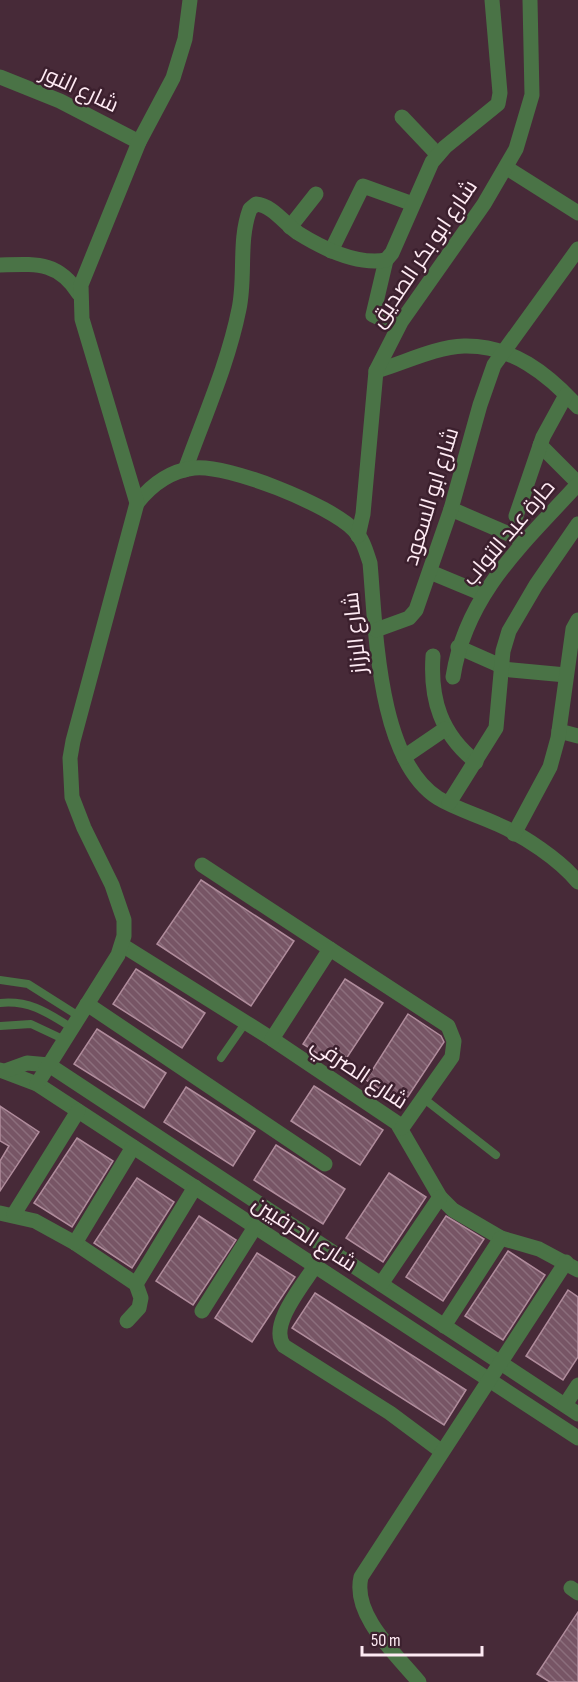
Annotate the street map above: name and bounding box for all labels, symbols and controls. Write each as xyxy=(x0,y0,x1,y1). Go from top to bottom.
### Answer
street label: شارع النور xyxy=(34,59,123,119)
street label: شارع ابو بكر الصديق xyxy=(365,175,484,333)
street label: شارع ابو السعود xyxy=(398,424,465,568)
street label: حارة عبد التواب xyxy=(457,474,561,591)
street label: شارع الرزاز xyxy=(338,591,373,677)
street label: شارع الصرفي xyxy=(304,1031,413,1117)
street label: شارع الحرفيين xyxy=(247,1190,362,1278)
scale bar xyxy=(362,1619,482,1657)
text: 50 m xyxy=(371,1630,401,1651)

